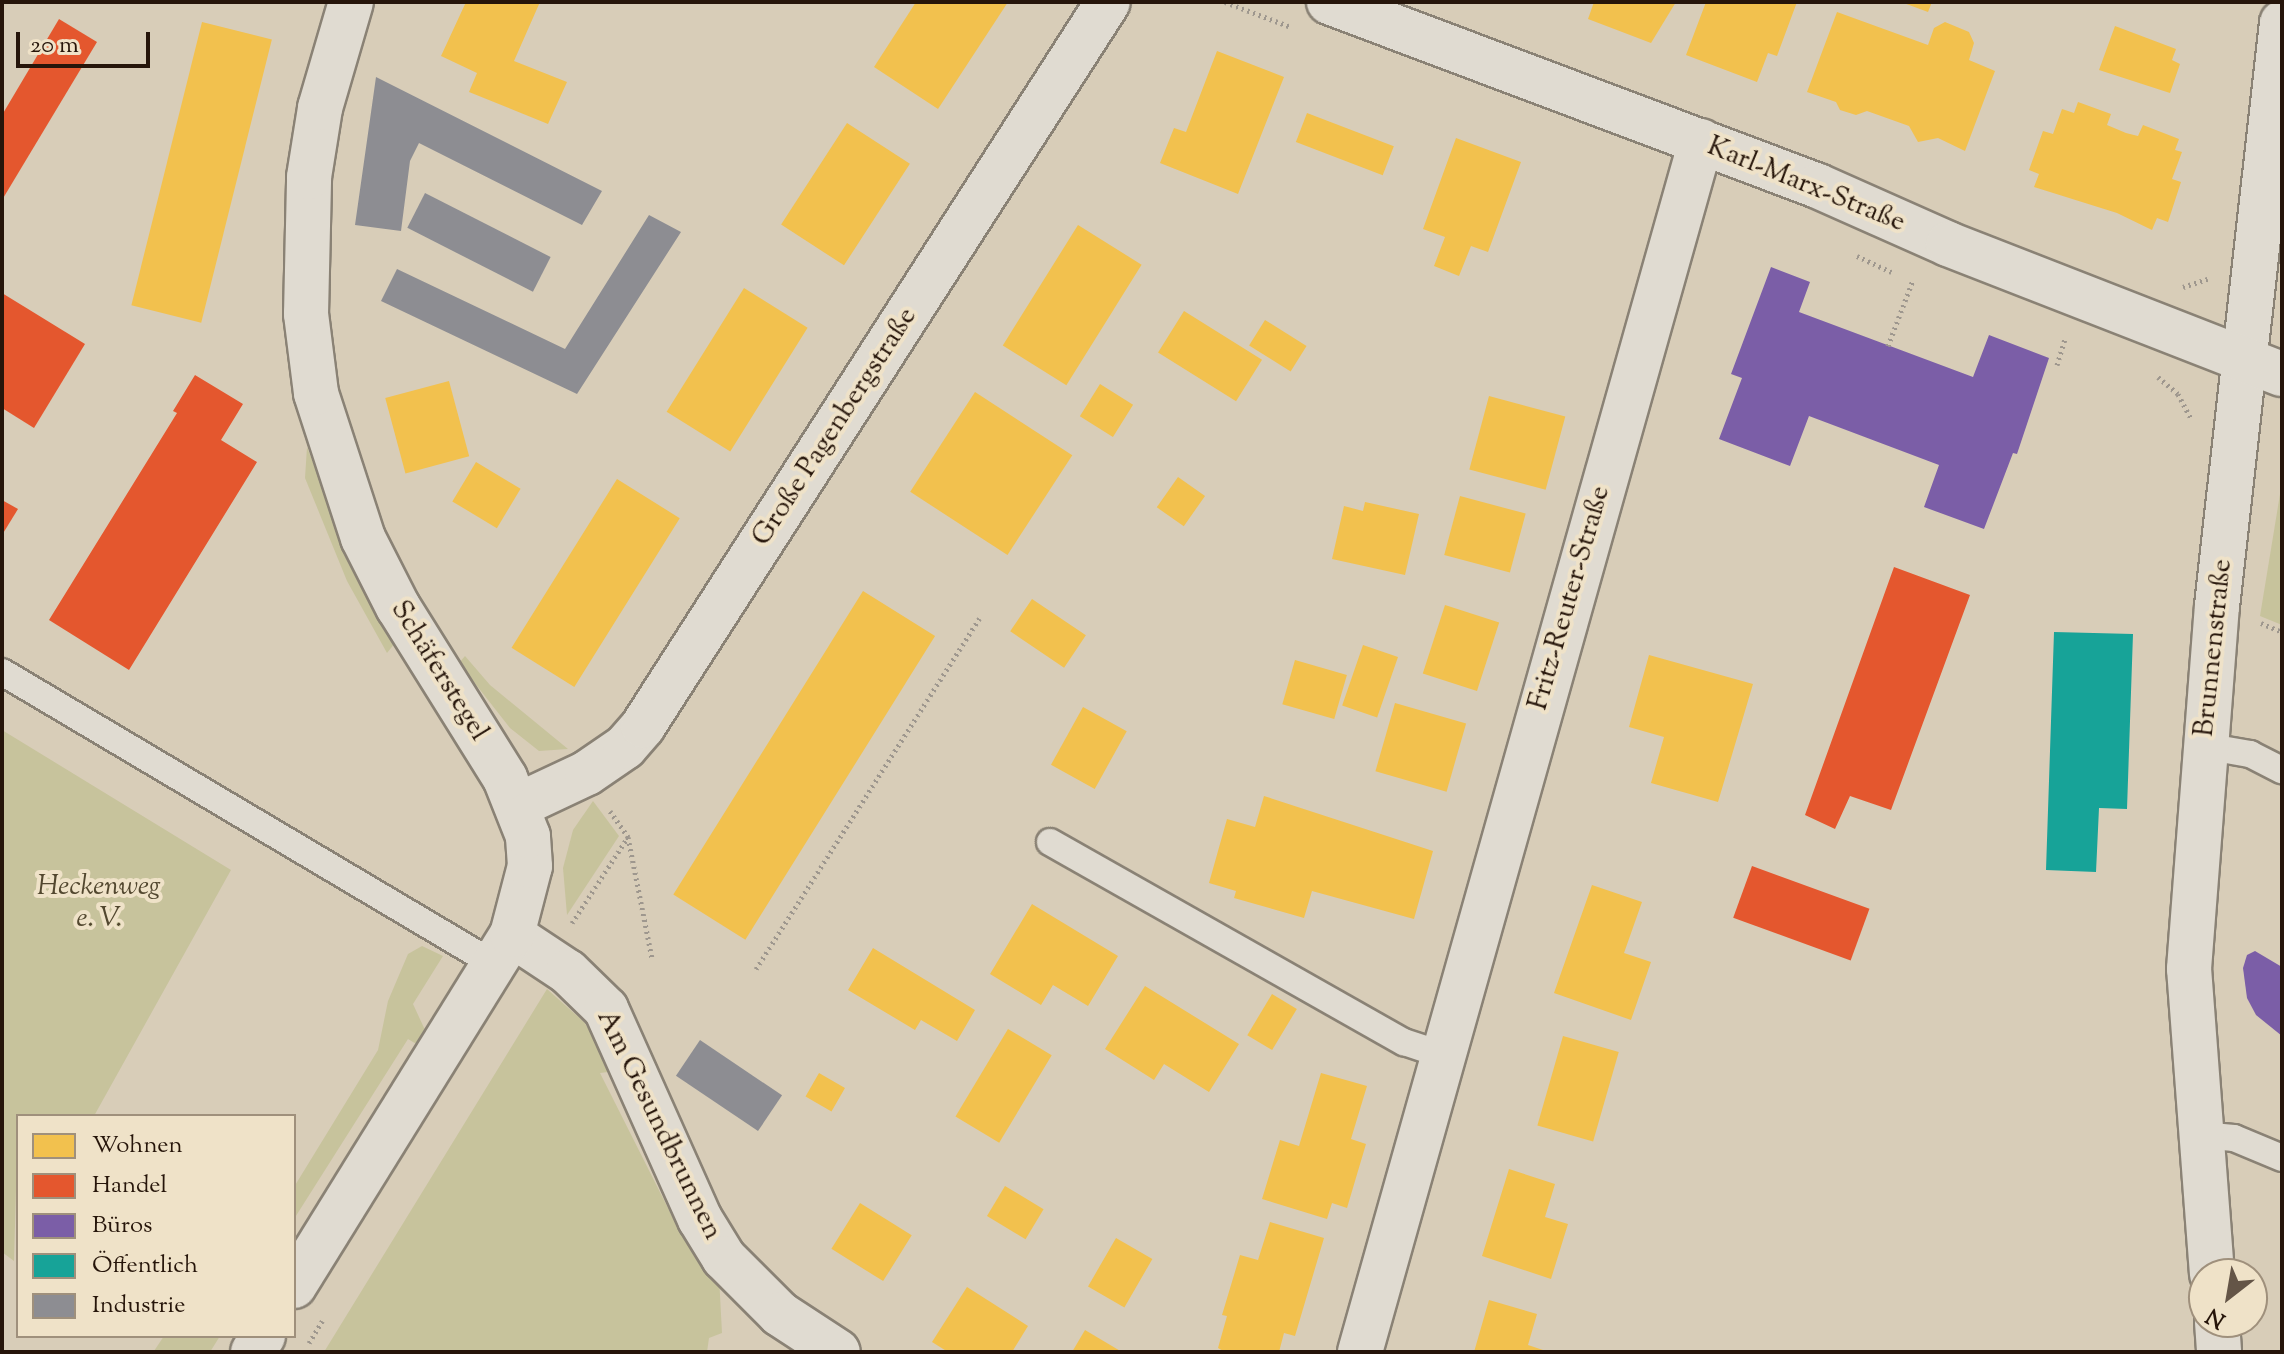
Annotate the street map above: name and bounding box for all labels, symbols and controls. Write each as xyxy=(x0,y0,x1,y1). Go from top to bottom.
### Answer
scale bar xyxy=(20,16,154,66)
text: 20 m xyxy=(30,29,79,63)
street label: Karl-Marx-Straße xyxy=(1702,130,1910,240)
street label: Große Pagenbergstraße xyxy=(745,301,925,553)
street label: Fritz-Reuter-Straße xyxy=(1522,482,1618,714)
street label: Brunnenstraße xyxy=(2188,557,2240,739)
street label: Schäferstegel xyxy=(383,595,495,747)
park label: Heckenweg e. V. xyxy=(37,870,161,936)
street label: Am Gesundbrunnen xyxy=(589,1005,729,1245)
legend xyxy=(16,1114,296,1338)
text: Wohnen xyxy=(92,1129,183,1163)
text: Handel xyxy=(92,1169,167,1203)
text: Büros xyxy=(92,1209,153,1243)
text: Öffentlich xyxy=(92,1249,198,1283)
north arrow xyxy=(2188,1258,2268,1338)
text: Industrie xyxy=(92,1289,185,1323)
text: N xyxy=(2201,1299,2232,1335)

